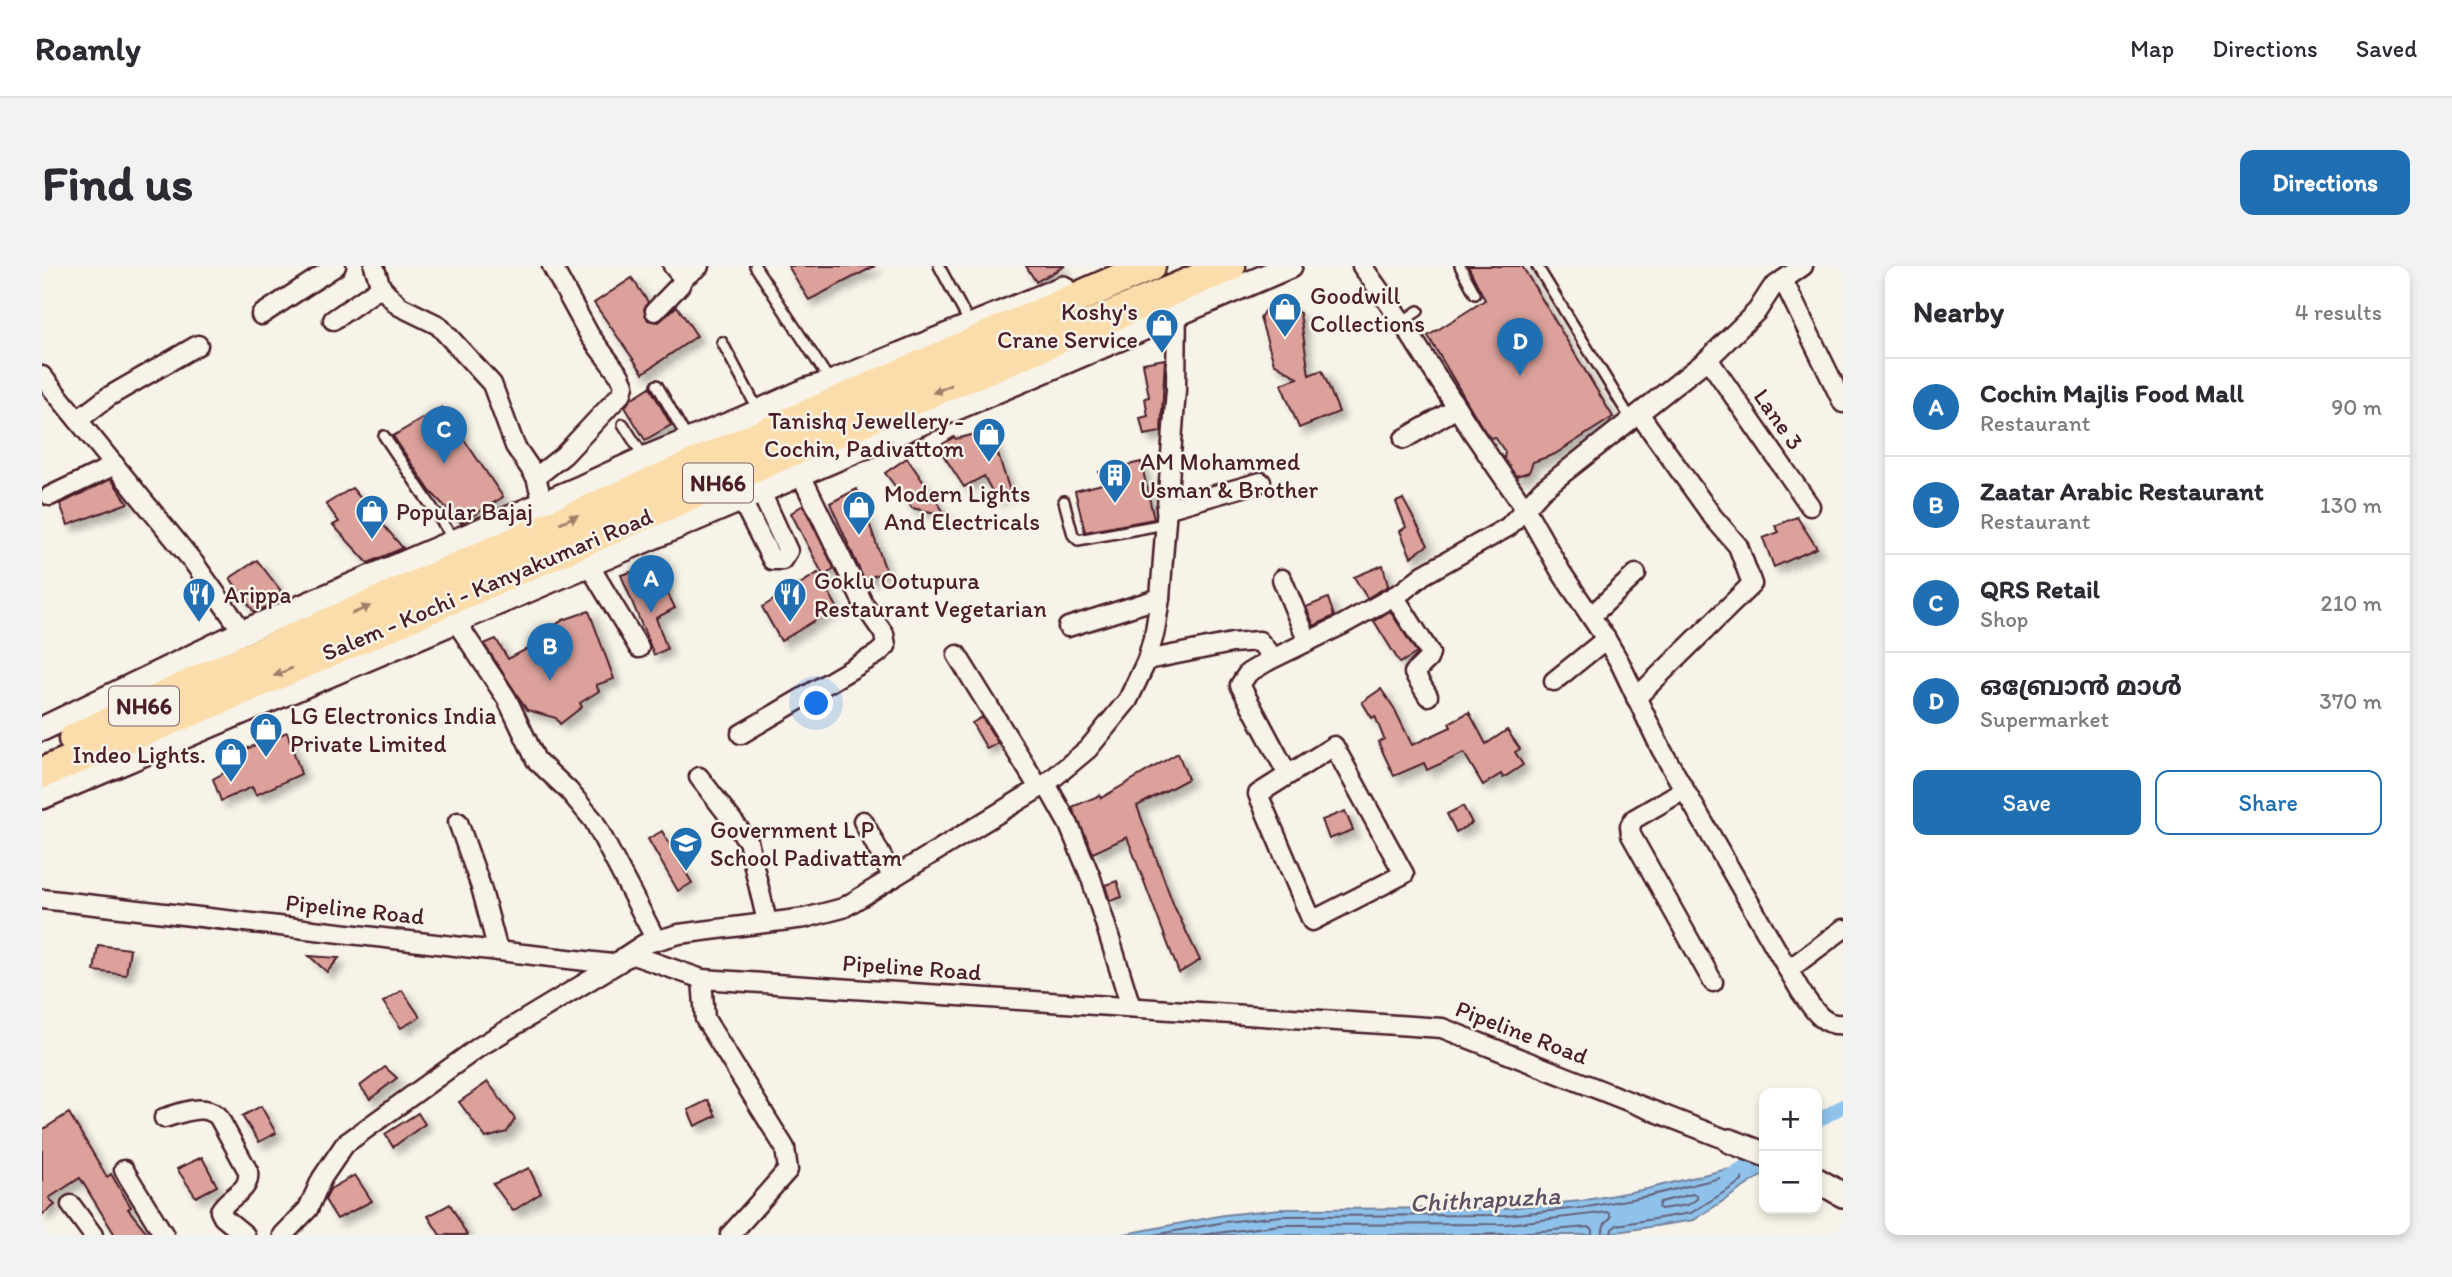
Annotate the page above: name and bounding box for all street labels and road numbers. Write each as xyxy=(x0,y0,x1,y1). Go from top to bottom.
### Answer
street label: Lane 3 xyxy=(1748,383,1810,455)
road number: NH66 xyxy=(683,464,753,502)
street label: Salem - Kochi - Kanyakumari Road xyxy=(317,501,657,667)
road number: NH66 xyxy=(109,686,179,726)
street label: Pipeline Road xyxy=(284,887,426,931)
street label: Pipeline Road xyxy=(841,948,983,986)
street label: Pipeline Road xyxy=(1452,993,1592,1071)

